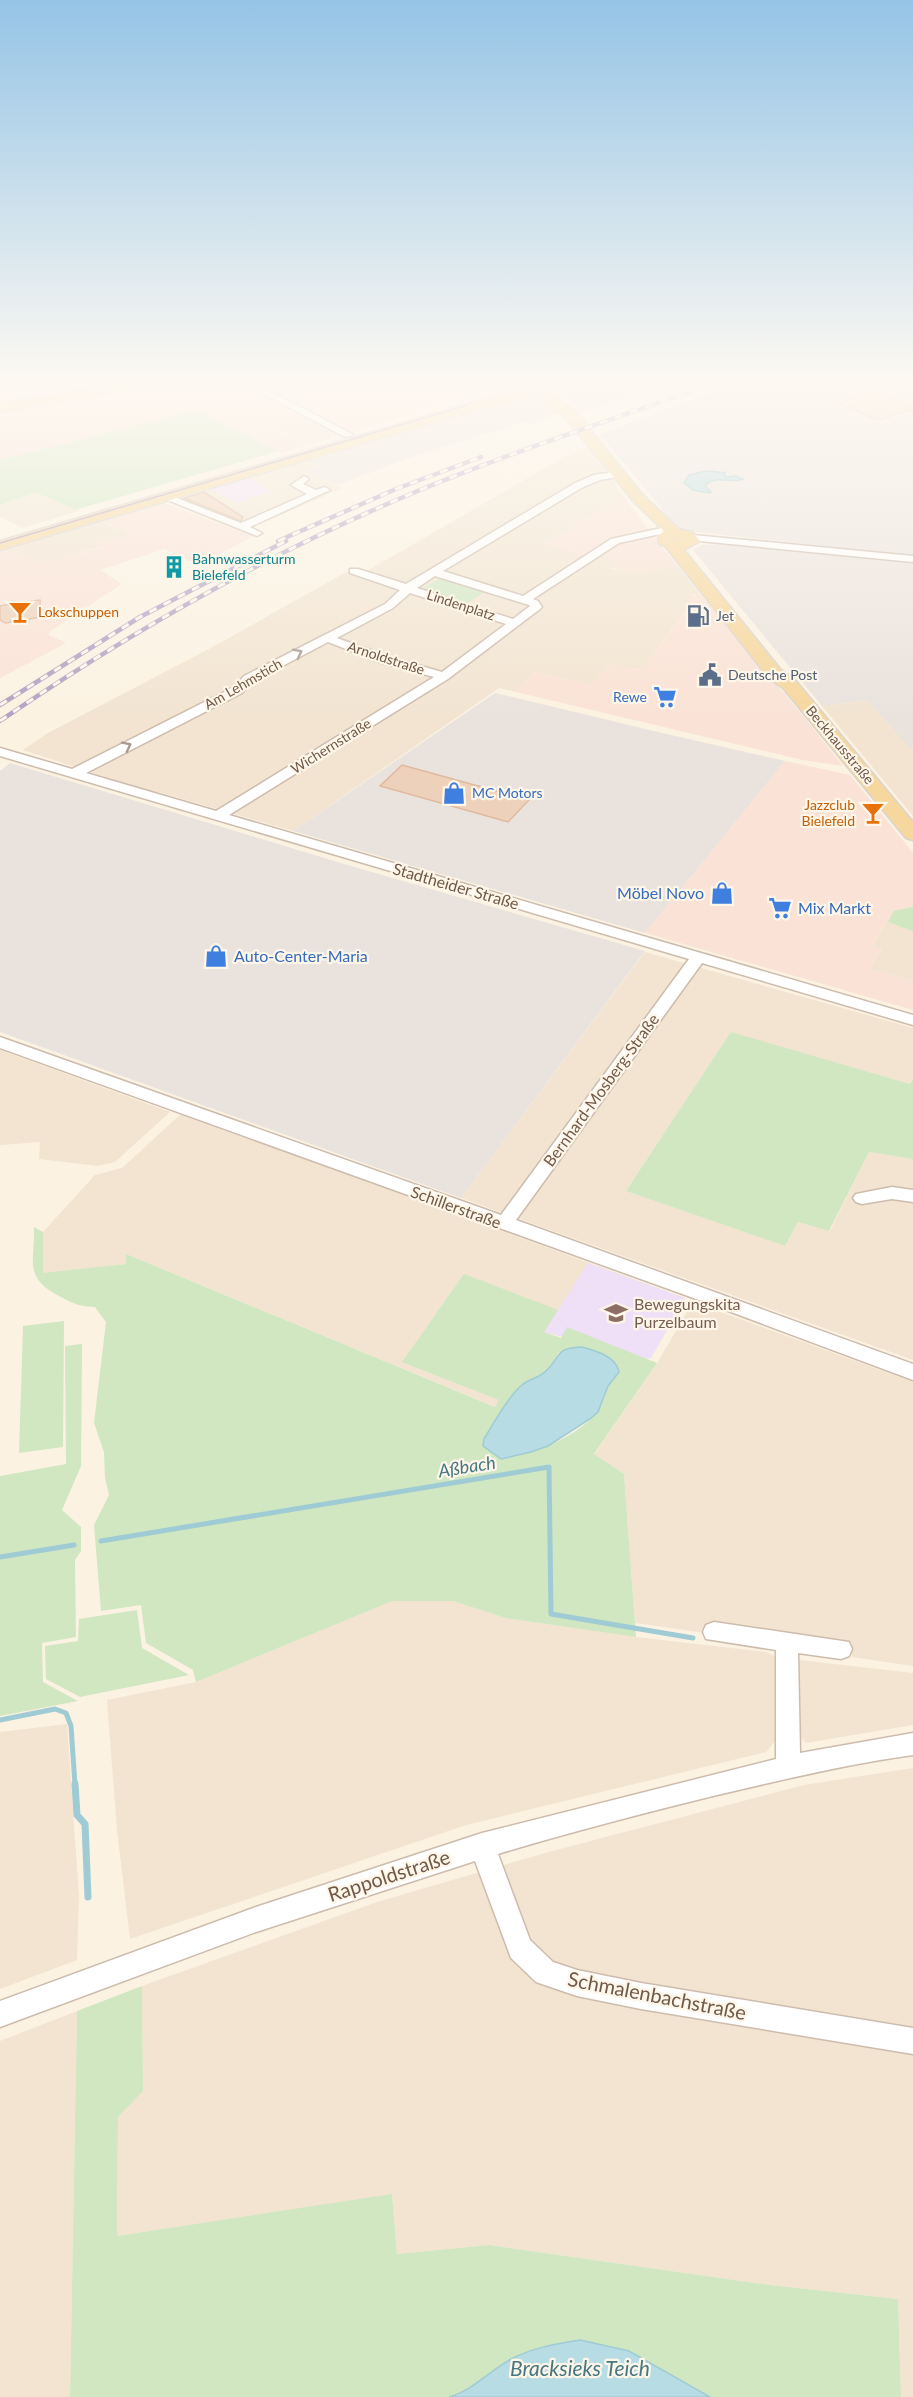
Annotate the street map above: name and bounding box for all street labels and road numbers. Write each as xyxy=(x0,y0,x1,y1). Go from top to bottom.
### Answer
street label: Lindenplatz xyxy=(425,586,497,624)
street label: Arnoldstraße xyxy=(345,637,427,678)
street label: Am Lehmstich xyxy=(201,654,285,713)
street label: Beckhausstraße xyxy=(803,702,878,787)
street label: Wichernstraße xyxy=(288,714,374,777)
street label: Stadtheider Straße xyxy=(391,858,521,913)
street label: Bernhard-Mosberg-Straße xyxy=(539,1010,662,1170)
street label: Schillerstraße xyxy=(408,1181,504,1232)
street label: Rappoldstraße xyxy=(325,1844,453,1906)
street label: Schmalenbachstraße xyxy=(566,1966,748,2024)

